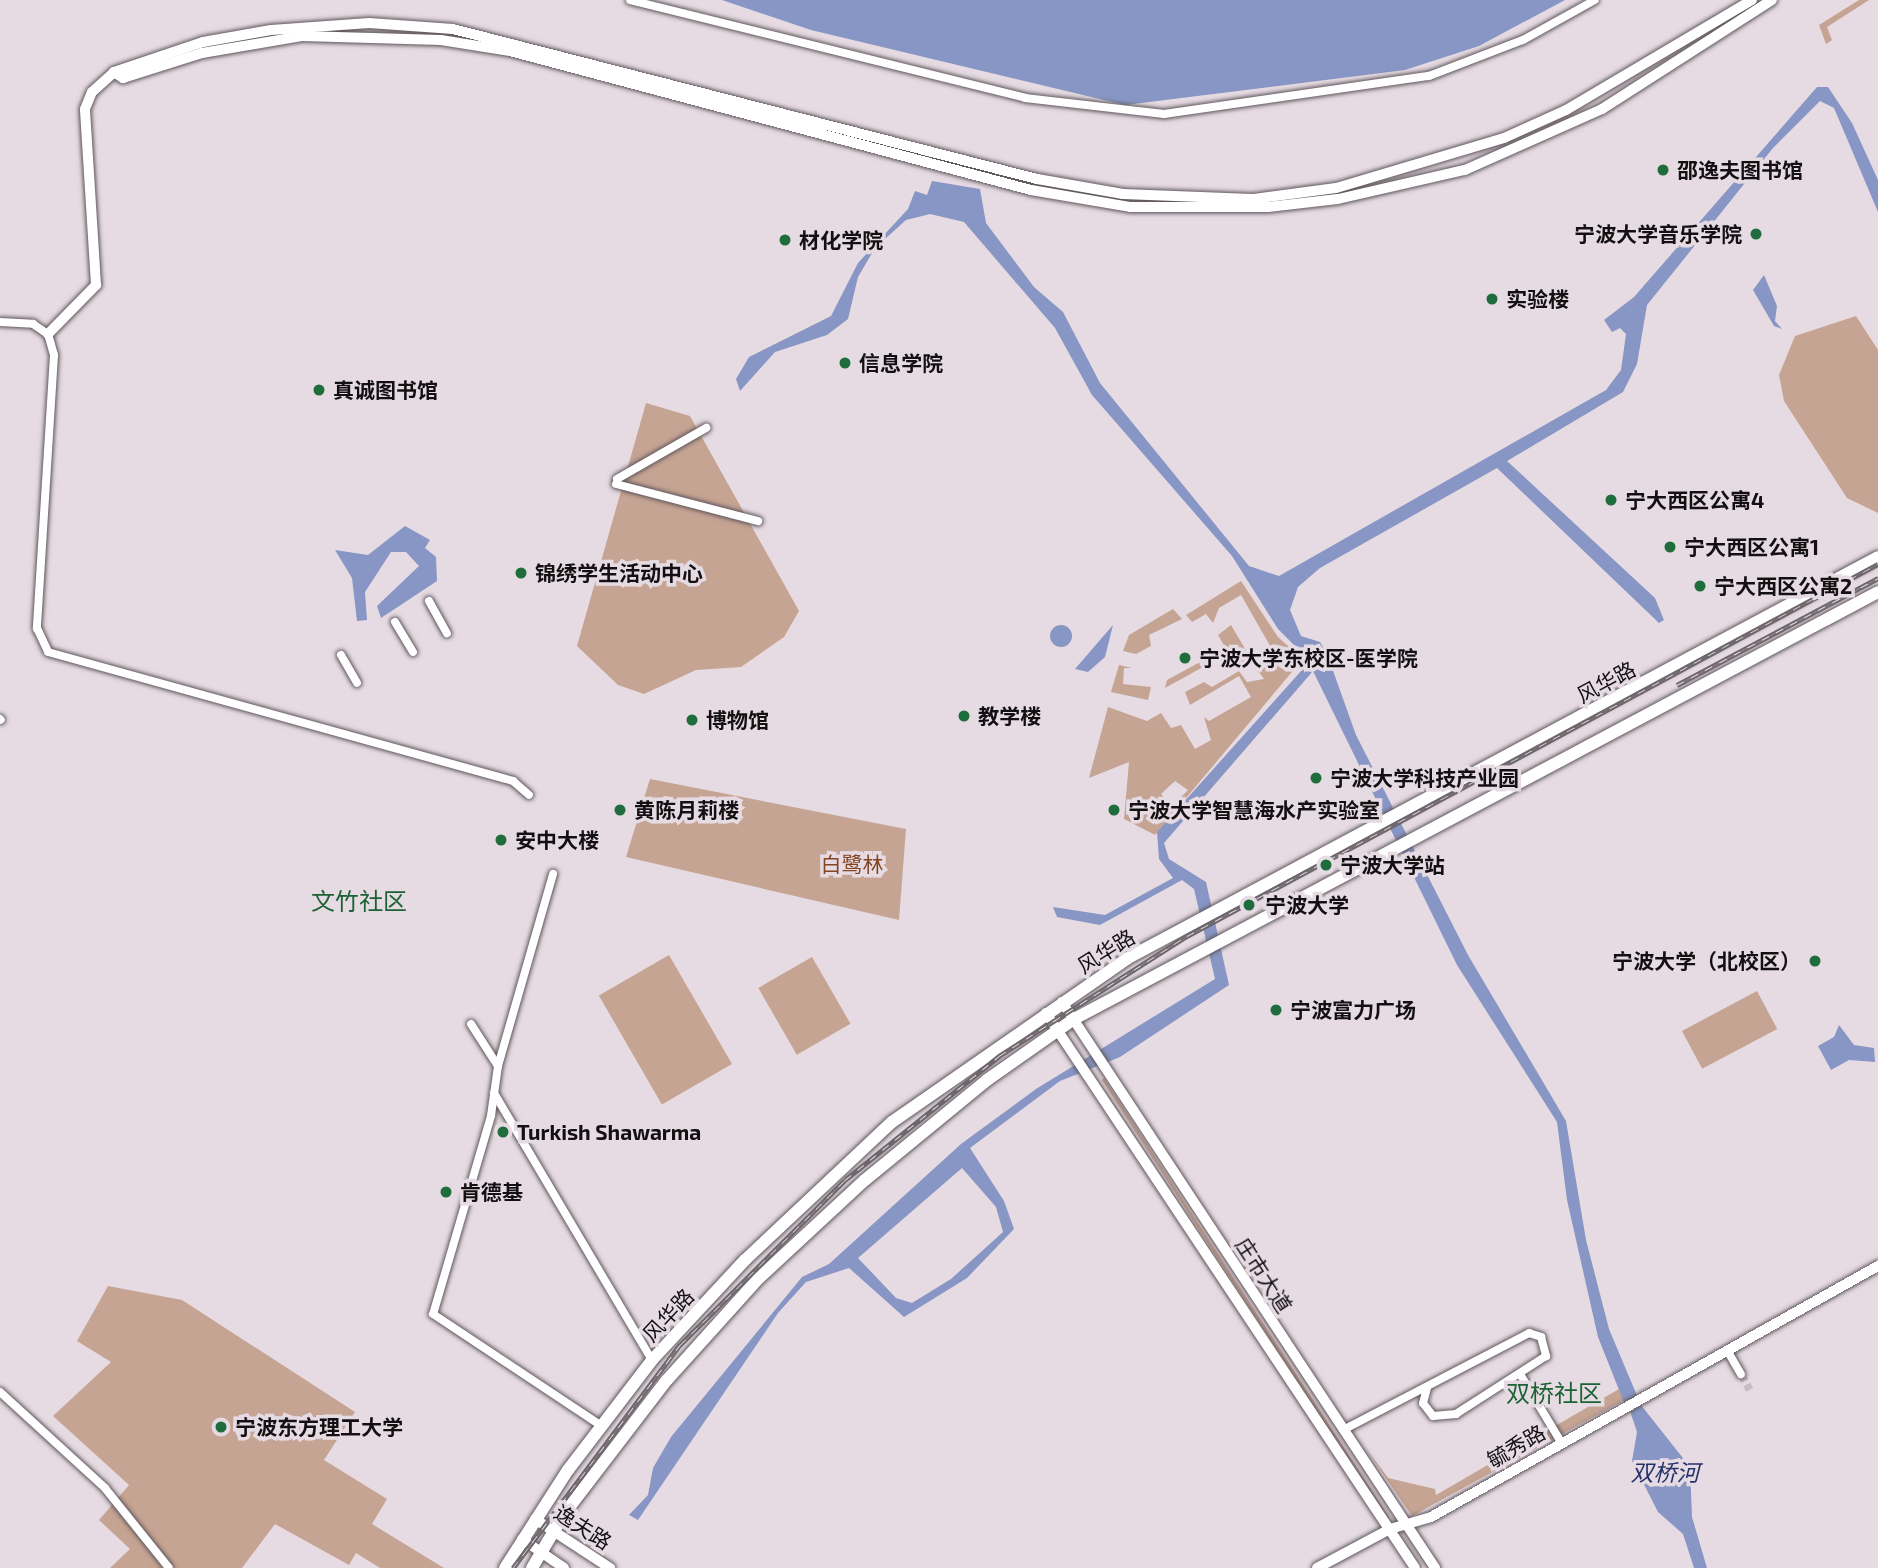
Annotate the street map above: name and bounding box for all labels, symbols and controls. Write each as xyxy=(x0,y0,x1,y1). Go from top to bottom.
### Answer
place label: 邵逸夫图书馆 xyxy=(1677,157,1803,183)
marker: 邵逸夫图书馆 xyxy=(1655,162,1671,178)
place label: 宁波大学音乐学院 xyxy=(1574,221,1742,247)
marker: 宁波大学音乐学院 xyxy=(1748,226,1764,242)
place label: 材化学院 xyxy=(799,227,883,253)
marker: 材化学院 xyxy=(777,232,793,248)
place label: 实验楼 xyxy=(1506,286,1569,312)
marker: 实验楼 xyxy=(1484,291,1500,307)
place label: 信息学院 xyxy=(859,350,943,376)
marker: 信息学院 xyxy=(837,355,853,371)
place label: 真诚图书馆 xyxy=(333,377,438,403)
marker: 真诚图书馆 xyxy=(311,382,327,398)
place label: 宁大西区公寓4 xyxy=(1625,487,1764,513)
marker: 宁大西区公寓4 xyxy=(1603,492,1619,508)
place label: 宁大西区公寓1 xyxy=(1684,534,1819,560)
marker: 宁大西区公寓1 xyxy=(1662,539,1678,555)
place label: 锦绣学生活动中心 xyxy=(535,560,703,586)
marker: 锦绣学生活动中心 xyxy=(513,565,529,581)
place label: 宁大西区公寓2 xyxy=(1714,573,1852,599)
marker: 宁大西区公寓2 xyxy=(1692,578,1708,594)
place label: 宁波大学东校区-医学院 xyxy=(1199,645,1418,671)
marker: 宁波大学东校区-医学院 xyxy=(1177,650,1193,666)
street label: 风华路 xyxy=(1572,656,1640,708)
place label: 教学楼 xyxy=(978,703,1041,729)
place label: 博物馆 xyxy=(706,707,769,733)
marker: 教学楼 xyxy=(956,708,972,724)
marker: 博物馆 xyxy=(684,712,700,728)
place label: 宁波大学科技产业园 xyxy=(1330,765,1519,791)
marker: 宁波大学科技产业园 xyxy=(1308,770,1324,786)
place label: 黄陈月莉楼 xyxy=(634,797,739,823)
place label: 宁波大学智慧海水产实验室 xyxy=(1128,797,1380,823)
marker: 黄陈月莉楼 xyxy=(612,802,628,818)
marker: 宁波大学智慧海水产实验室 xyxy=(1106,802,1122,818)
place label: 安中大楼 xyxy=(515,827,599,853)
marker: 安中大楼 xyxy=(493,832,509,848)
park label: 白鹭林 xyxy=(821,851,883,877)
place label: 宁波大学站 xyxy=(1340,852,1445,878)
marker: 宁波大学站 xyxy=(1318,857,1334,873)
district label: 文竹社区 xyxy=(311,887,407,915)
place label: 宁波大学 xyxy=(1265,892,1349,918)
marker: 宁波大学 xyxy=(1239,895,1259,915)
street label: 风华路 xyxy=(1073,924,1139,978)
place label: 宁波大学（北校区） xyxy=(1612,948,1801,974)
marker: 宁波大学（北校区） xyxy=(1807,953,1823,969)
place label: 宁波富力广场 xyxy=(1290,997,1416,1023)
marker: 宁波富力广场 xyxy=(1268,1002,1284,1018)
place label: Turkish Shawarma xyxy=(517,1119,701,1145)
marker: Turkish Shawarma xyxy=(495,1124,511,1140)
place label: 肯德基 xyxy=(460,1179,523,1205)
marker: 肯德基 xyxy=(438,1184,454,1200)
street label: 庄市大道 xyxy=(1231,1233,1297,1317)
street label: 风华路 xyxy=(637,1283,699,1347)
district label: 双桥社区 xyxy=(1506,1379,1602,1407)
place label: 宁波东方理工大学 xyxy=(235,1414,403,1440)
marker: 宁波东方理工大学 xyxy=(213,1419,229,1435)
street label: 毓秀路 xyxy=(1482,1419,1550,1473)
water label: 双桥河 xyxy=(1631,1458,1699,1486)
street label: 逸夫路 xyxy=(550,1499,616,1555)

